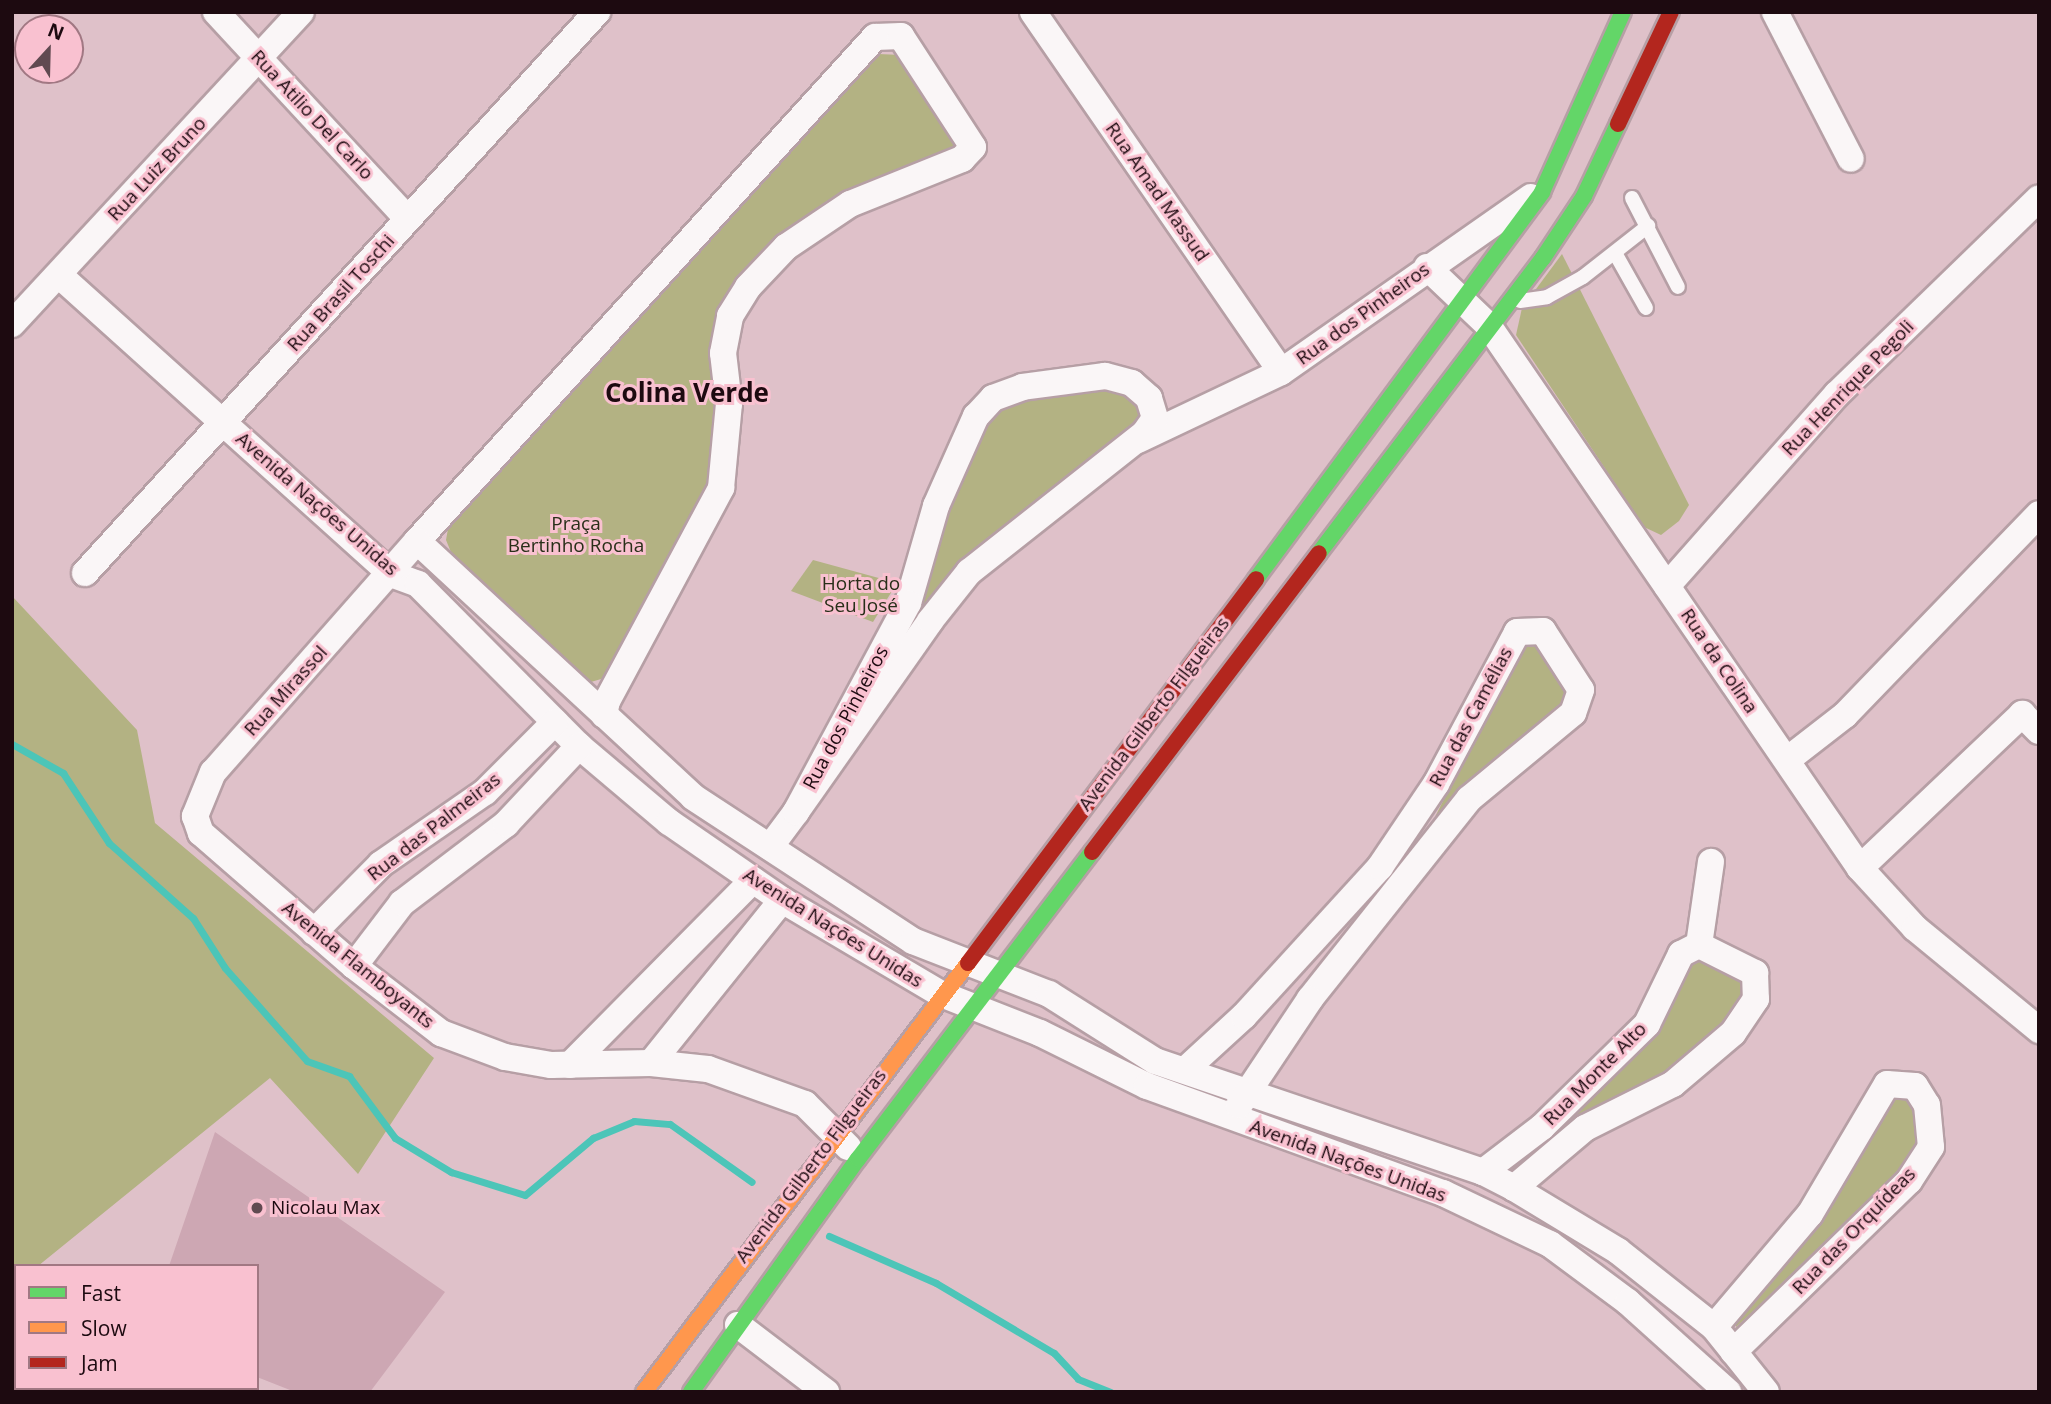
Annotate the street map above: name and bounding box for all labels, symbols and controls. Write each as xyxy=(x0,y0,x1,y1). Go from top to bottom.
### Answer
north arrow xyxy=(14,14,84,84)
text: N xyxy=(44,16,68,46)
street label: Rua Atilio Del Carlo xyxy=(246,45,378,185)
street label: Rua Luiz Bruno xyxy=(103,112,211,226)
street label: Rua Amad Massud xyxy=(1100,118,1214,266)
street label: Rua Brasil Toschi xyxy=(282,230,400,356)
street label: Rua dos Pinheiros xyxy=(1292,258,1434,370)
street label: Rua Henrique Pegoli xyxy=(1777,315,1919,461)
district label: Colina Verde xyxy=(605,377,769,409)
street label: Avenida Nações Unidas xyxy=(231,427,403,581)
park label: Praça Bertinho Rocha xyxy=(508,513,644,557)
park label: Horta do Seu José xyxy=(822,573,900,617)
street label: Rua da Colina xyxy=(1676,604,1762,718)
street label: Avenida Gilberto Filgueiras xyxy=(1074,613,1234,815)
street label: Rua Mirassol xyxy=(240,641,332,741)
street label: Rua dos Pinheiros xyxy=(799,642,893,794)
street label: Rua das Camélias xyxy=(1425,643,1517,791)
street label: Rua das Palmeiras xyxy=(363,768,505,886)
street label: Avenida Nações Unidas xyxy=(739,863,927,993)
street label: Avenida Flamboyants xyxy=(277,897,439,1033)
street label: Rua Monte Alto xyxy=(1539,1018,1651,1130)
street label: Avenida Gilberto Filgueiras xyxy=(731,1065,891,1267)
street label: Avenida Nações Unidas xyxy=(1247,1115,1449,1207)
street label: Rua das Orquídeas xyxy=(1788,1163,1920,1299)
place label: Nicolau Max xyxy=(271,1197,380,1219)
marker: Nicolau Max xyxy=(249,1200,265,1216)
legend xyxy=(14,1264,259,1390)
text: Fast xyxy=(81,1279,121,1307)
text: Slow xyxy=(81,1314,127,1342)
text: Jam xyxy=(81,1349,118,1377)

